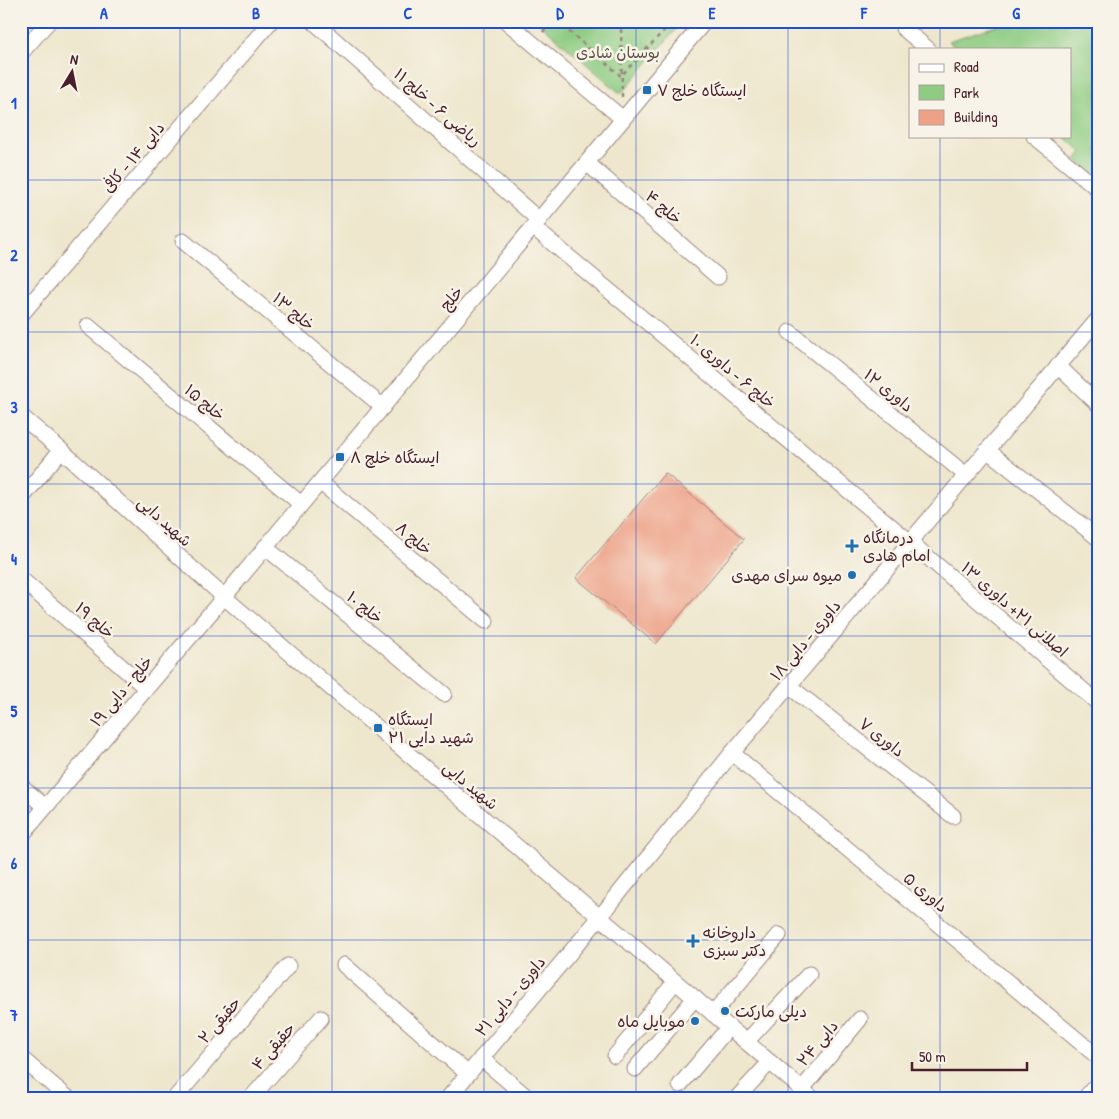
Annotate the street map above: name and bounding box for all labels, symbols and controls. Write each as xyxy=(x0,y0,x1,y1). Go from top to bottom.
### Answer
text: A xyxy=(100,2,108,24)
text: B xyxy=(252,2,260,24)
text: C xyxy=(404,2,413,24)
text: D xyxy=(556,2,564,24)
text: E xyxy=(708,2,716,24)
text: F xyxy=(860,2,868,24)
text: G xyxy=(1012,2,1020,24)
park label: بوستان شادی xyxy=(576,41,660,63)
north arrow xyxy=(48,48,98,98)
legend xyxy=(909,48,1072,138)
text: N xyxy=(69,49,80,69)
text: Road xyxy=(954,56,979,77)
street label: ریاضی ۶ - خلج ۱۱ xyxy=(390,63,486,151)
place label: ایستگاه خلج ۷ xyxy=(657,79,747,101)
text: Park xyxy=(954,82,979,103)
marker: ایستگاه خلج ۷ xyxy=(641,84,653,96)
text: 1 xyxy=(11,92,17,114)
text: Building xyxy=(954,106,998,127)
street label: دایی ۱۴ - کافی xyxy=(97,117,169,197)
street label: خلج ۴ xyxy=(641,185,687,229)
text: 2 xyxy=(10,244,18,266)
street label: خلج xyxy=(434,281,468,315)
street label: خلج ۱۳ xyxy=(268,287,320,335)
street label: خلج ۶ - داوری ۱۰ xyxy=(686,329,780,413)
street label: داوری ۱۲ xyxy=(860,363,918,417)
street label: خلج ۱۵ xyxy=(180,379,230,425)
text: 3 xyxy=(10,396,18,418)
place label: ایستگاه خلچ ۸ xyxy=(350,446,439,468)
marker: ایستگاه خلچ ۸ xyxy=(334,451,346,463)
street label: شهید دایی xyxy=(133,491,197,551)
street label: خلج ۸ xyxy=(391,516,437,560)
place label: درمانگاه امام هادی xyxy=(863,526,931,568)
marker: درمانگاه امام هادی xyxy=(845,539,859,553)
text: 4 xyxy=(11,548,17,570)
street label: اصلانی ۲۱+ داوری ۱۳ xyxy=(957,556,1073,662)
place label: میوه سرای مهدی xyxy=(731,564,842,586)
marker: میوه سرای مهدی xyxy=(846,569,858,581)
street label: خلج ۱۰ xyxy=(342,586,388,628)
street label: داوری - دایی ۱۸ xyxy=(765,595,845,685)
street label: خلج ۱۹ xyxy=(71,597,119,643)
street label: خلج - دایی ۱۹ xyxy=(85,651,157,731)
text: 5 xyxy=(11,700,18,722)
place label: ایستگاه شهید دایی ۲۱ xyxy=(388,708,474,748)
street label: داوری ۷ xyxy=(855,712,909,762)
marker: ایستگاه شهید دایی ۲۱ xyxy=(372,722,384,734)
street label: شهید دایی xyxy=(439,755,503,815)
text: 6 xyxy=(11,852,18,874)
street label: داوری ۵ xyxy=(899,867,953,917)
place label: داروخانه دکتر سبزی xyxy=(703,921,766,961)
marker: داروخانه دکتر سبزی xyxy=(687,935,699,947)
street label: داوری - دایی ۲۱ xyxy=(470,951,550,1041)
street label: حقیقی ۲ xyxy=(193,992,245,1048)
place label: دیلی مارکت xyxy=(735,1000,807,1022)
text: 7 xyxy=(9,1004,18,1026)
marker: دیلی مارکت xyxy=(719,1005,731,1017)
place label: موبایل ماه xyxy=(617,1010,685,1032)
marker: موبایل ماه xyxy=(689,1015,701,1027)
street label: دایی ۲۴ xyxy=(791,1015,843,1071)
street label: حقیقی ۴ xyxy=(246,1017,300,1075)
scale bar xyxy=(912,1039,1026,1071)
text: 50 m xyxy=(919,1046,946,1067)

